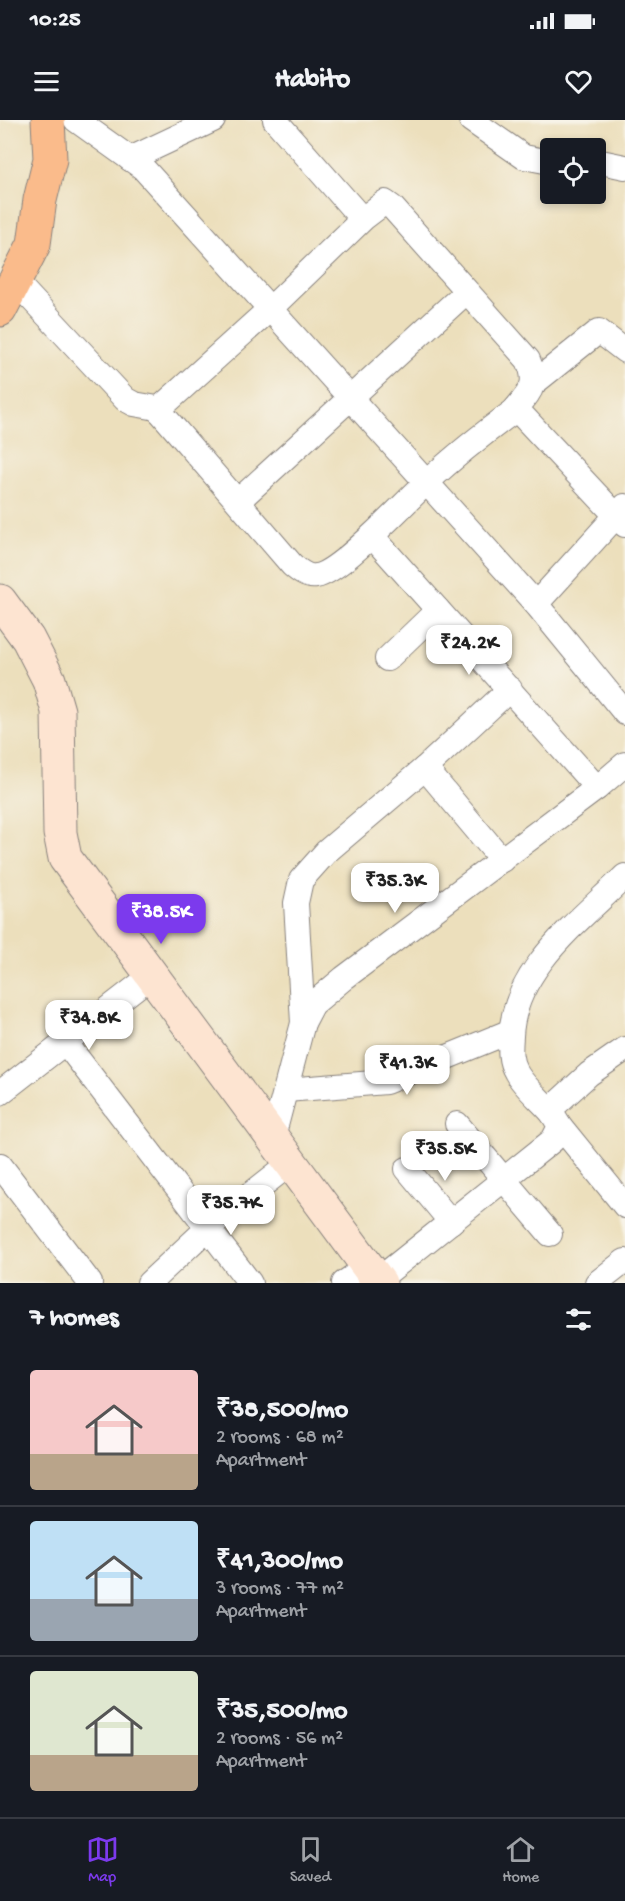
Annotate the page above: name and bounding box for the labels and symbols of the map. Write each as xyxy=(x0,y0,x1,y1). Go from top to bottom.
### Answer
pin: ₹24.2K xyxy=(420,625,518,676)
pin: ₹35.3K xyxy=(346,863,444,914)
pin: ₹38.5K xyxy=(112,894,210,945)
pin: ₹34.8K xyxy=(40,1000,138,1051)
pin: ₹41.3K xyxy=(358,1045,456,1096)
pin: ₹35.5K xyxy=(396,1131,494,1182)
pin: ₹35.7K xyxy=(182,1185,280,1236)

